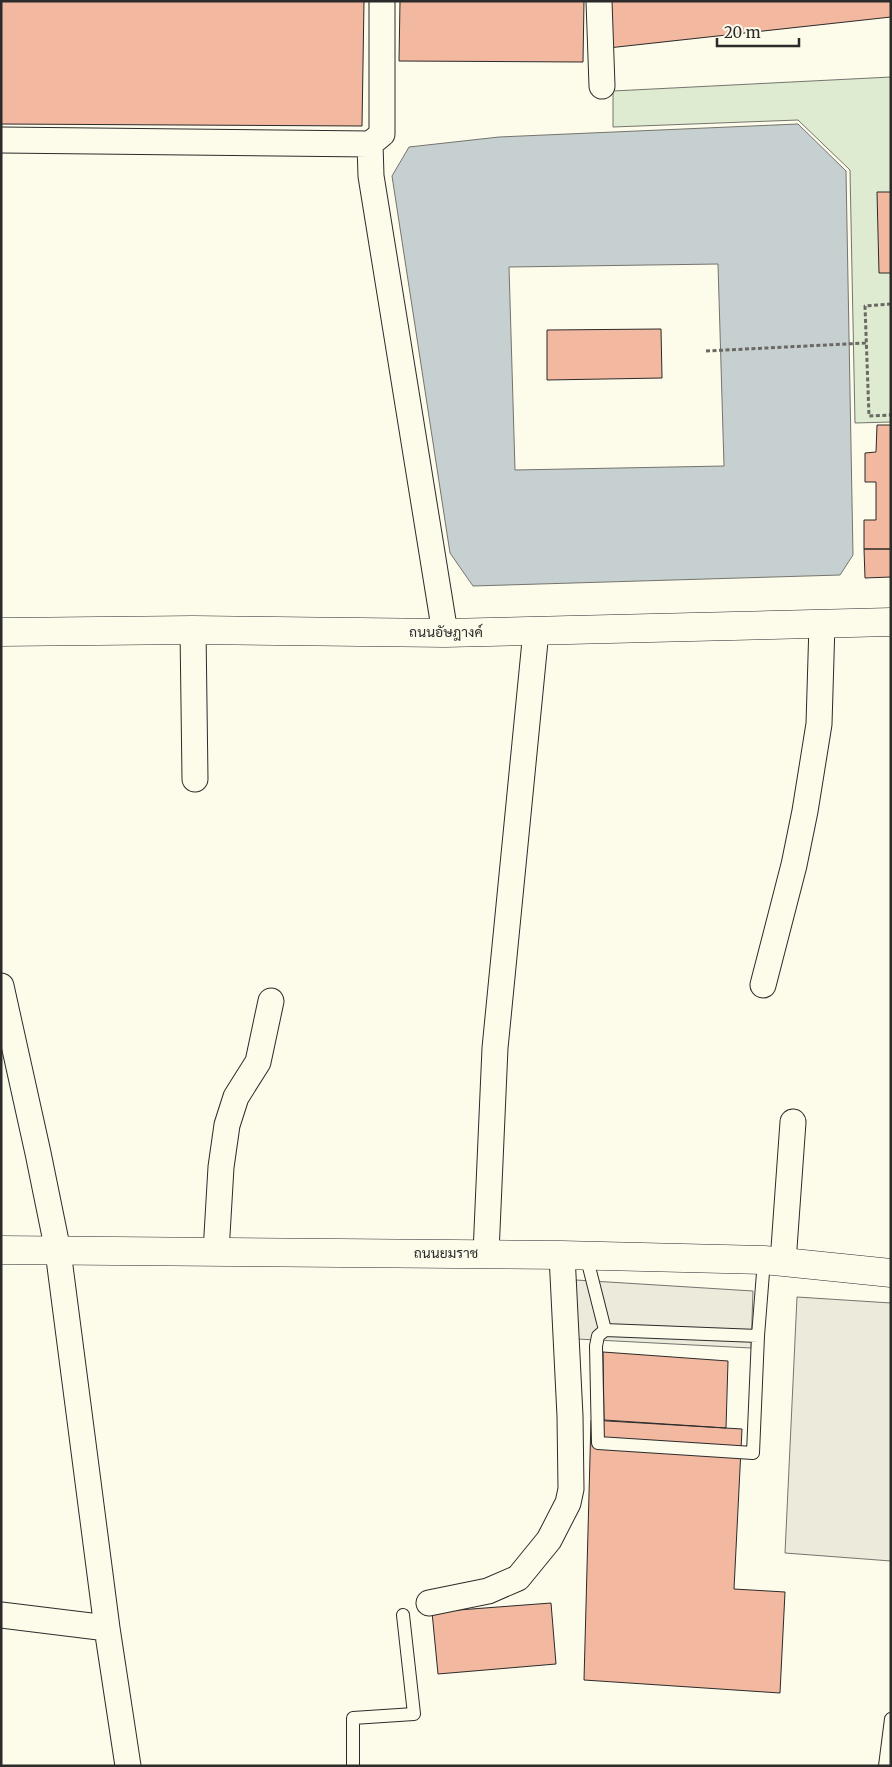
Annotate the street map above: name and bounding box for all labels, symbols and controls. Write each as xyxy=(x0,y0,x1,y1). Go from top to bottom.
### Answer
scale bar xyxy=(717,15,800,47)
text: 20 m xyxy=(724,23,761,42)
street label: ถนนอัษฎางค์ xyxy=(409,623,483,641)
street label: ถนนยมราช xyxy=(414,1244,478,1262)

